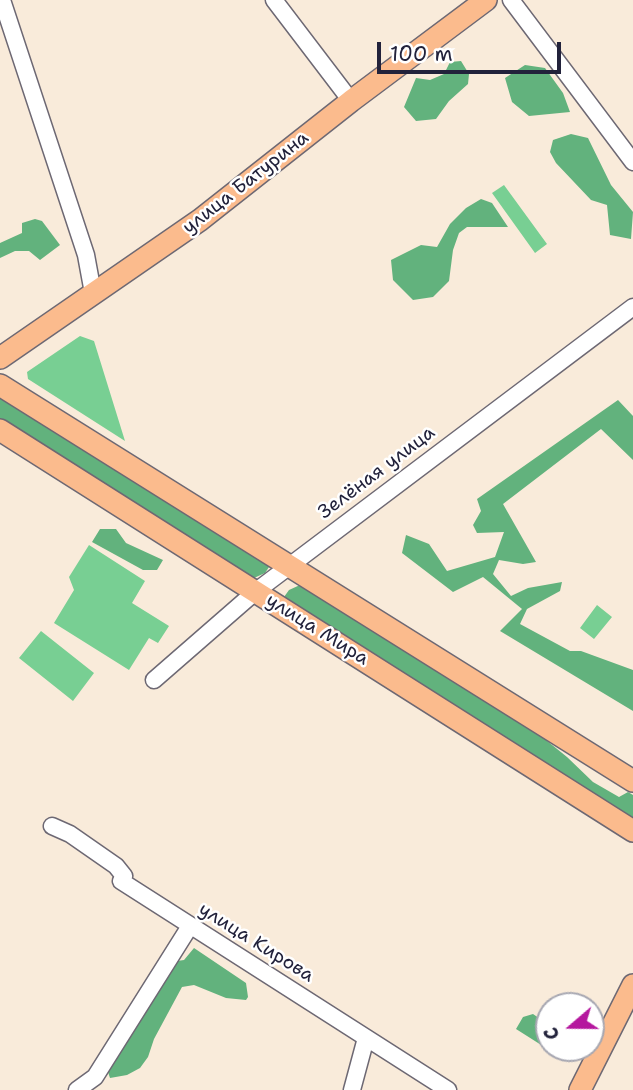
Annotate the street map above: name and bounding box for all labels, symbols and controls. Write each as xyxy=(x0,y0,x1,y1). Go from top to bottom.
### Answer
scale bar xyxy=(381,28,565,72)
text: 100 m xyxy=(390,40,453,68)
street label: улица Батурина xyxy=(178,127,314,239)
street label: Зелёная улица xyxy=(314,422,440,524)
street label: улица Мира xyxy=(261,589,373,671)
street label: улица Кирова xyxy=(194,898,318,988)
north arrow xyxy=(535,992,605,1062)
text: С xyxy=(538,1024,565,1043)

